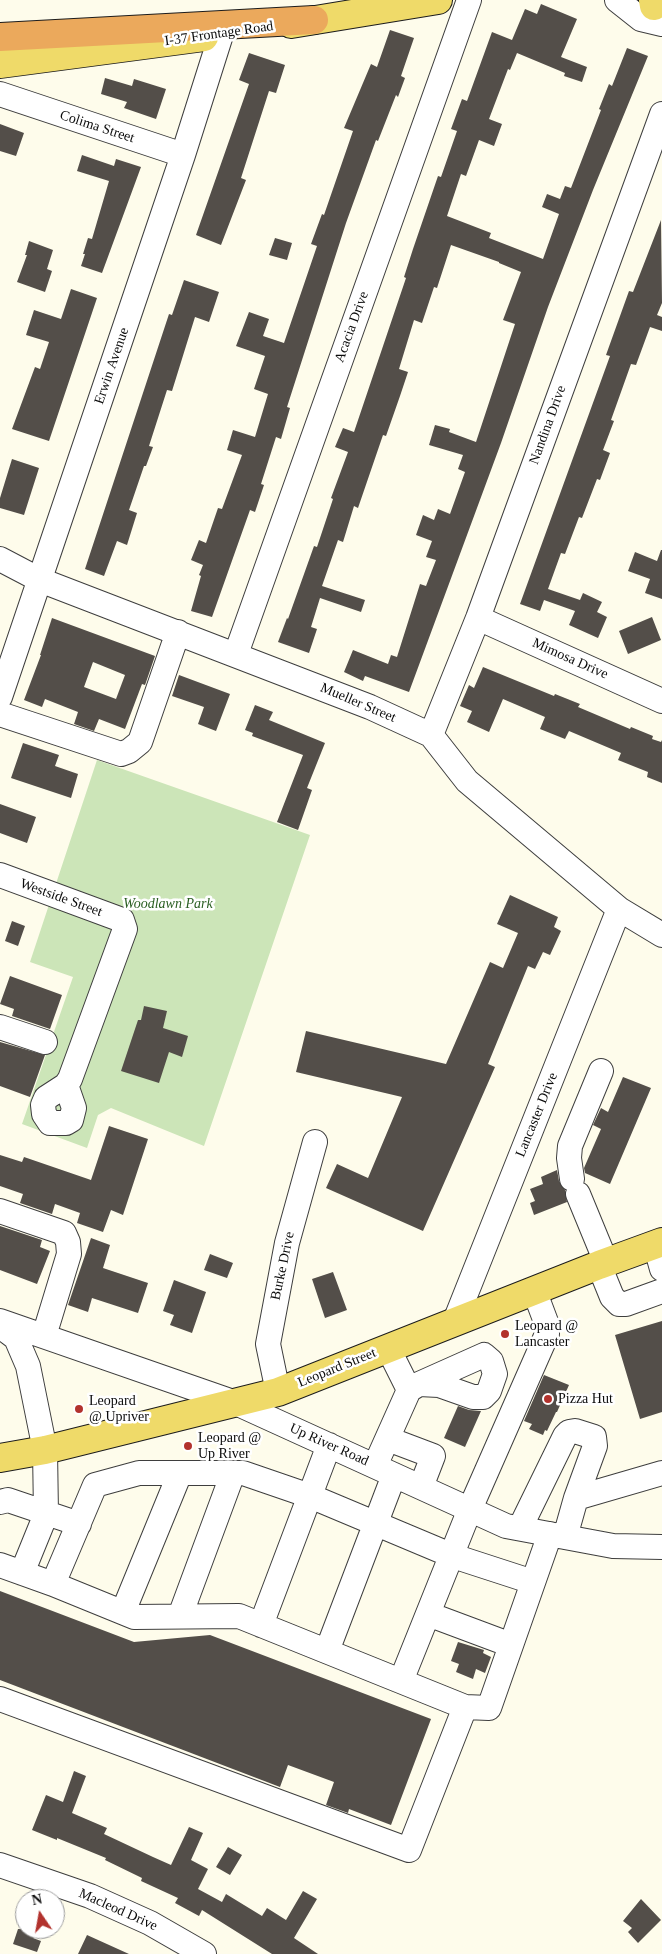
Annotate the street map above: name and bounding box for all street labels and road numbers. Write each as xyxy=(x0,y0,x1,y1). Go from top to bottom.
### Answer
street label: I-37 Frontage Road xyxy=(164,18,274,50)
street label: Colima Street xyxy=(58,107,136,147)
street label: Acacia Drive xyxy=(331,289,373,365)
street label: Erwin Avenue xyxy=(91,325,133,407)
street label: Nandina Drive xyxy=(526,383,570,467)
street label: Mimosa Drive xyxy=(529,635,611,683)
street label: Mueller Street xyxy=(318,680,398,726)
street label: Westside Street xyxy=(18,875,104,921)
street label: Lancaster Drive xyxy=(512,1070,562,1160)
street label: Burke Drive xyxy=(268,1230,298,1302)
street label: Leopard Street xyxy=(295,1345,379,1391)
street label: Up River Road xyxy=(287,1420,371,1470)
street label: Macleod Drive xyxy=(76,1885,160,1935)

